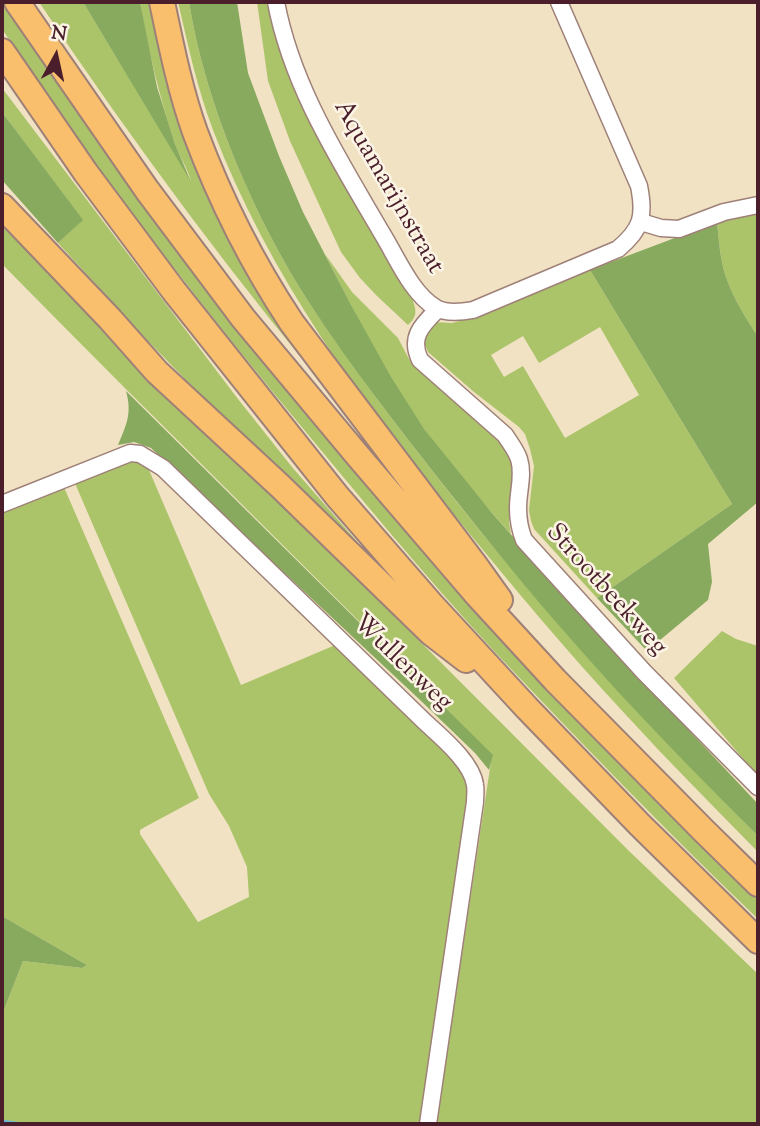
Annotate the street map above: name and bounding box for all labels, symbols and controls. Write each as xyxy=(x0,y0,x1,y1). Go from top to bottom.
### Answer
text: N xyxy=(50,20,68,49)
north arrow xyxy=(21,21,91,91)
street label: Aquamarijnstraat xyxy=(325,96,449,280)
street label: Strootbeekweg xyxy=(538,519,672,663)
street label: Wullenweg xyxy=(345,609,457,719)

